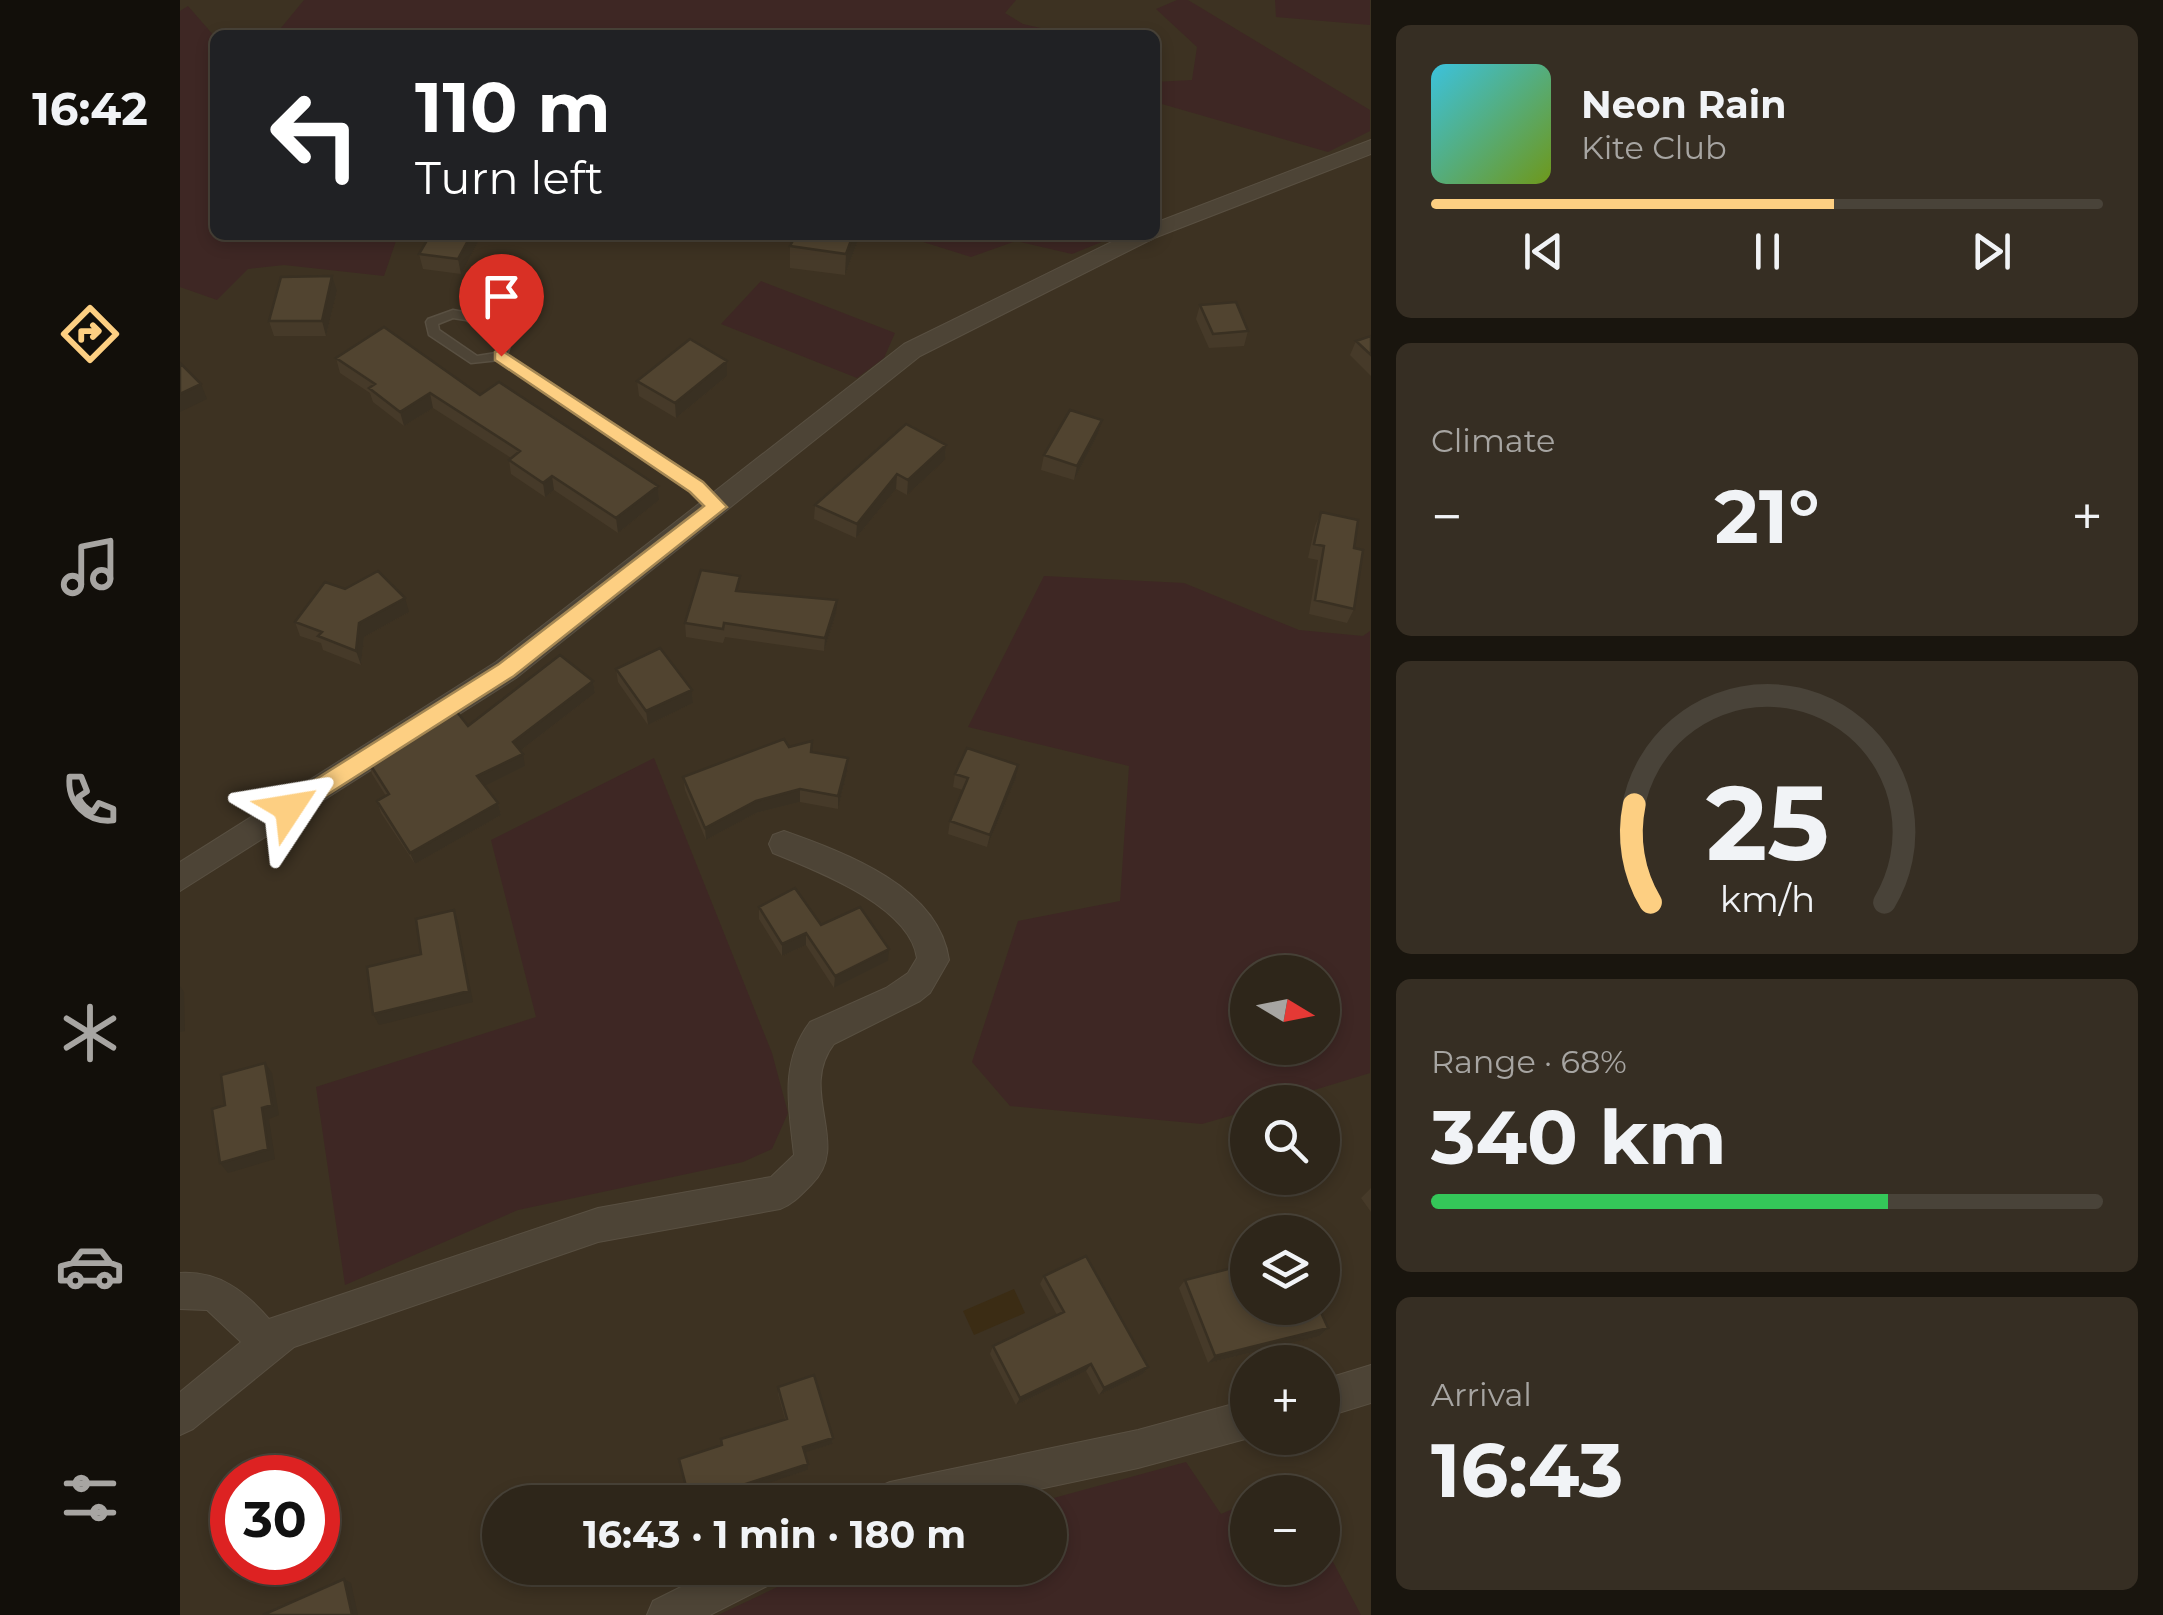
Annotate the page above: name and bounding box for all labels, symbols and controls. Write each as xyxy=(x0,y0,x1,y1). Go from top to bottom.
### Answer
text: 110 m xyxy=(415,64,611,150)
icon: left xyxy=(250,70,380,200)
text: 16:42 xyxy=(32,81,148,136)
text: Neon Rain xyxy=(1581,81,1786,128)
text: Kite Club xyxy=(1581,128,1727,167)
text: Turn left xyxy=(415,150,603,205)
icon: previous xyxy=(1516,224,1571,279)
icon: pause xyxy=(1740,224,1795,279)
icon: next xyxy=(1964,224,2019,279)
pin xyxy=(459,254,544,357)
icon: arrive xyxy=(474,269,529,324)
icon: directions xyxy=(55,299,125,369)
text: Climate xyxy=(1431,421,1555,460)
text: 21° xyxy=(1714,470,1820,562)
text: − xyxy=(1431,483,1463,550)
text: + xyxy=(2071,483,2103,550)
icon: music xyxy=(55,532,125,602)
position arrow xyxy=(237,756,341,860)
text: 25 xyxy=(1705,759,1829,886)
icon: phone xyxy=(55,765,125,835)
text: km/h xyxy=(1719,877,1815,921)
north arrow xyxy=(1230,955,1340,1065)
map controls xyxy=(1230,955,1340,1585)
icon: climate xyxy=(55,998,125,1068)
text: Range · 68% xyxy=(1431,1042,1627,1081)
button: search xyxy=(1230,1085,1340,1195)
text: 340 km xyxy=(1431,1091,1727,1183)
button: layers xyxy=(1230,1215,1340,1325)
icon: car xyxy=(55,1231,125,1301)
button: + xyxy=(1230,1345,1340,1455)
text: Arrival xyxy=(1431,1375,1532,1414)
text: 16:43 xyxy=(1431,1424,1623,1516)
speed limit sign: 30 xyxy=(210,1455,340,1585)
icon: filters xyxy=(55,1463,125,1533)
button: − xyxy=(1230,1475,1340,1585)
text: 16:43 · 1 min · 180 m xyxy=(583,1511,966,1558)

